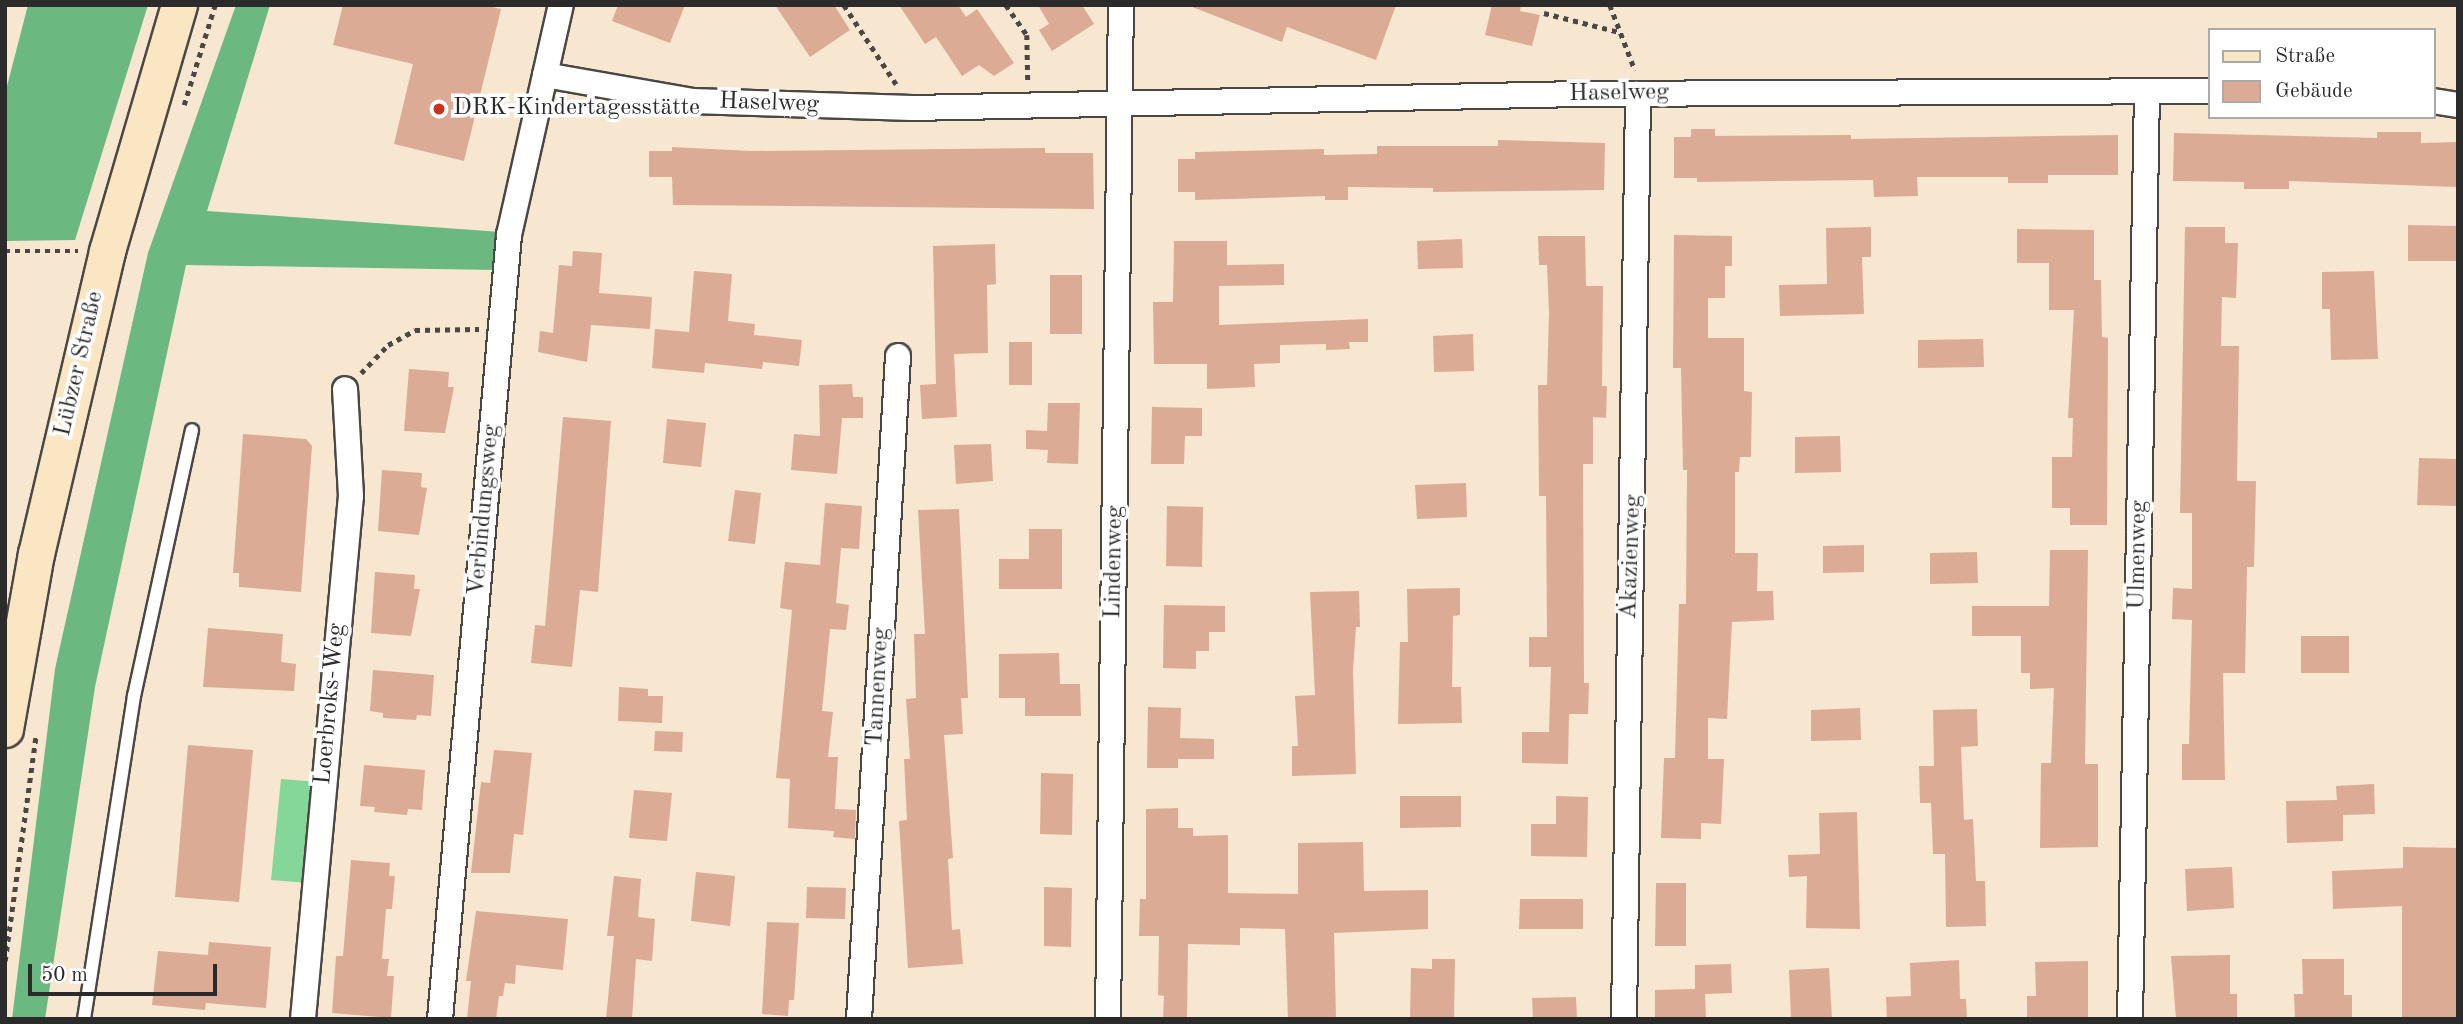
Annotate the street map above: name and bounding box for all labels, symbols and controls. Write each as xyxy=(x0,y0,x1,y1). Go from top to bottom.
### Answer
legend xyxy=(2208,28,2435,119)
text: Straße xyxy=(2275,46,2335,67)
street label: Haselweg xyxy=(1569,79,1669,109)
text: Gebäude xyxy=(2275,81,2353,102)
street label: Haselweg xyxy=(718,88,820,120)
place label: DRK-Kindertagesstätte xyxy=(453,95,700,123)
marker: DRK-Kindertagesstätte xyxy=(431,101,447,117)
street label: Lübzer Straße xyxy=(49,289,111,439)
street label: Verbindungsweg xyxy=(463,423,507,597)
street label: Akazienweg xyxy=(1615,494,1649,620)
street label: Ulmenweg xyxy=(2124,500,2154,610)
street label: Lindenweg xyxy=(1100,505,1130,619)
street label: Loerbroks-Weg xyxy=(310,622,352,786)
street label: Tannenweg xyxy=(862,627,896,747)
scale bar xyxy=(32,950,220,994)
text: 50 m xyxy=(41,965,88,986)

